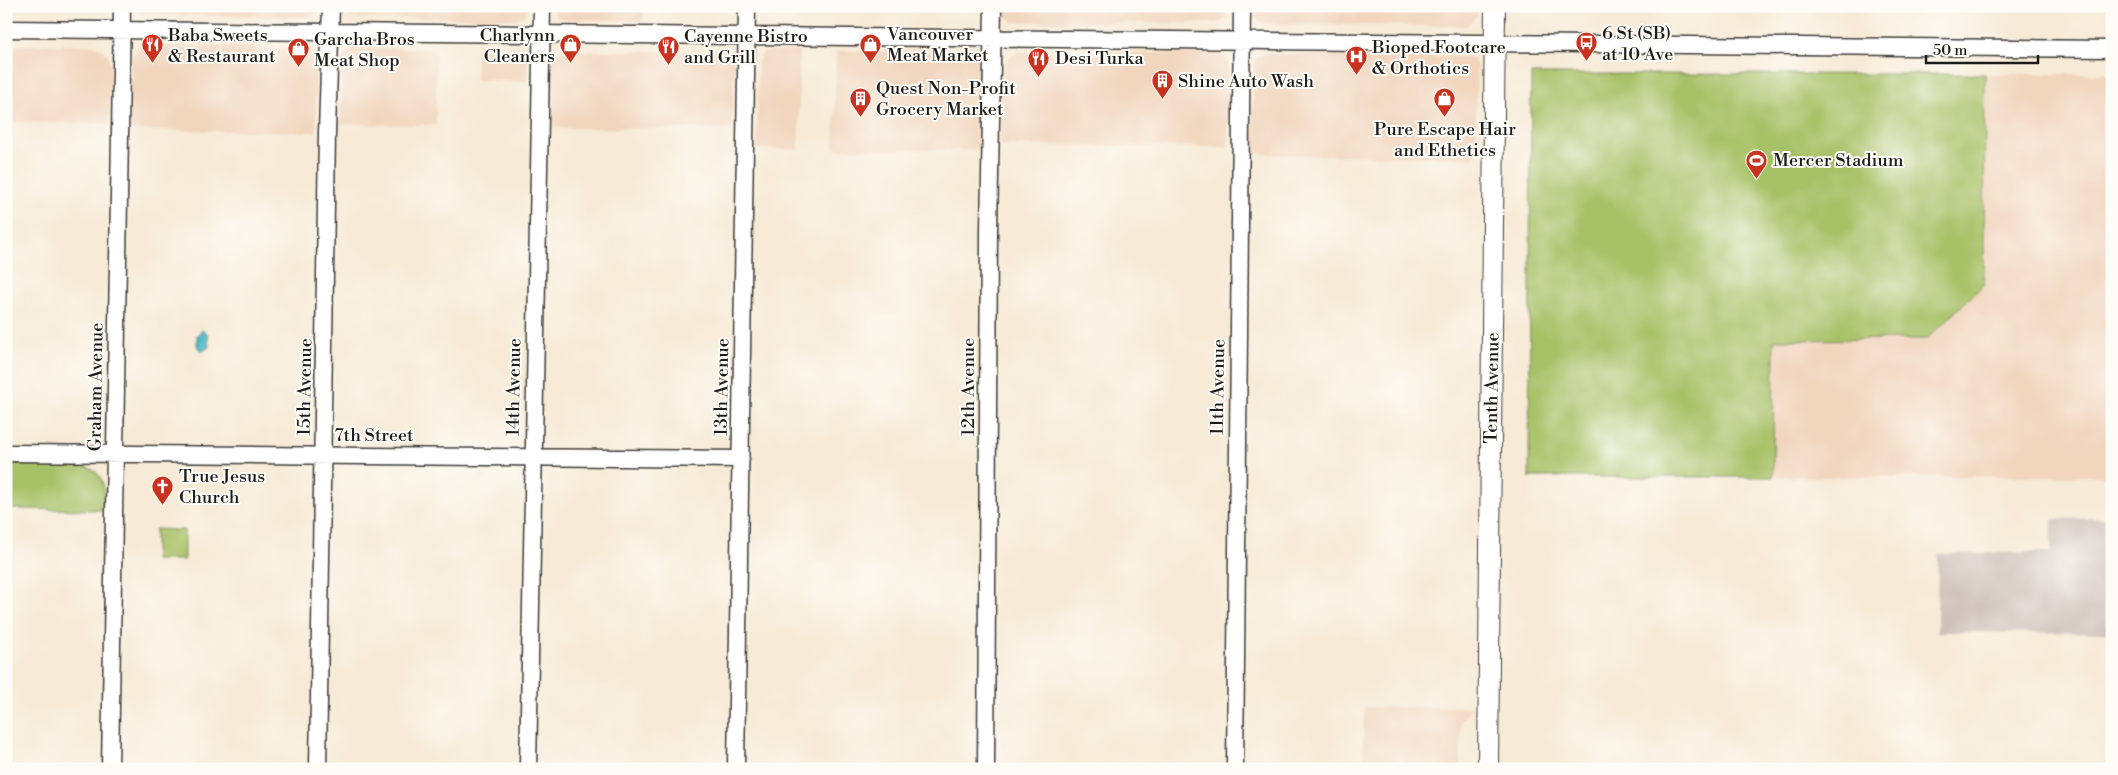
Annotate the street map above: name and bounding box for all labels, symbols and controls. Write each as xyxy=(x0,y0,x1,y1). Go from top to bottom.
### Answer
place label: 6 St (SB) at 10 Ave xyxy=(1602,22,1673,66)
place label: Vancouver Meat Market xyxy=(886,23,989,67)
place label: Baba Sweets & Restaurant xyxy=(167,24,276,68)
place label: Charlynn Cleaners xyxy=(480,24,555,68)
place label: Cayenne Bistro and Grill xyxy=(684,25,808,69)
place label: Garcha Bros Meat Shop xyxy=(314,28,415,72)
bus stop icon: 6 St (SB) at 10 Ave xyxy=(1574,31,1598,62)
shop icon: Vancouver Meat Market xyxy=(859,32,883,63)
scale bar xyxy=(1926,32,2038,64)
restaurant icon: Baba Sweets & Restaurant xyxy=(140,33,164,64)
shop icon: Charlynn Cleaners xyxy=(559,33,583,64)
restaurant icon: Cayenne Bistro and Grill xyxy=(656,34,680,65)
place label: Bioped Footcare & Orthotics xyxy=(1371,36,1506,80)
shop icon: Garcha Bros Meat Shop xyxy=(286,37,310,68)
text: 50 m xyxy=(1933,41,1967,60)
hospital icon: Bioped Footcare & Orthotics xyxy=(1344,45,1368,76)
restaurant icon: Desi Turka xyxy=(1027,46,1051,77)
place label: Desi Turka xyxy=(1055,47,1145,70)
building icon: Shine Auto Wash xyxy=(1150,69,1174,100)
place label: Shine Auto Wash xyxy=(1178,70,1314,93)
place label: Quest Non-Profit Grocery Market xyxy=(876,77,1016,121)
building icon: Quest Non-Profit Grocery Market xyxy=(848,86,872,117)
shop icon: Pure Escape Hair and Ethetics xyxy=(1433,87,1457,118)
place label: Pure Escape Hair and Ethetics xyxy=(1374,118,1516,162)
sports icon: Mercer Stadium xyxy=(1745,148,1769,179)
place label: Mercer Stadium xyxy=(1773,149,1904,172)
street label: Graham Avenue xyxy=(83,322,109,452)
street label: Tenth Avenue xyxy=(1480,332,1504,444)
street label: 15th Avenue xyxy=(293,338,317,436)
street label: 14th Avenue xyxy=(502,338,526,436)
street label: 13th Avenue xyxy=(710,338,734,436)
street label: 12th Avenue xyxy=(957,338,980,436)
street label: 11th Avenue xyxy=(1206,339,1230,435)
street label: 7th Street xyxy=(335,424,414,447)
place label: True Jesus Church xyxy=(179,465,265,509)
church icon: True Jesus Church xyxy=(151,474,175,505)

